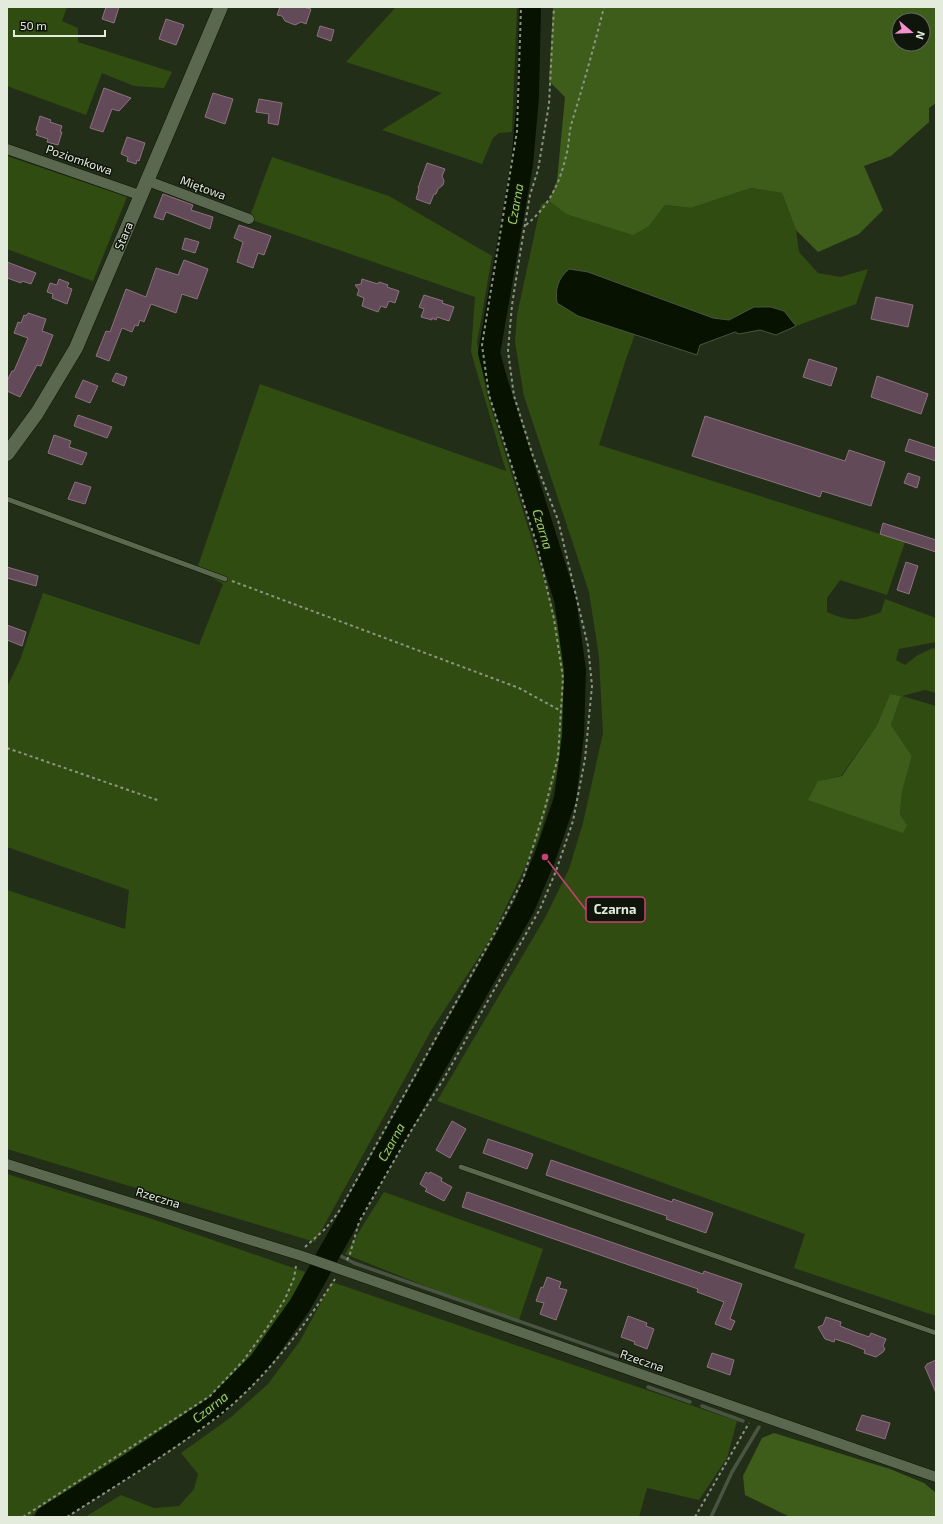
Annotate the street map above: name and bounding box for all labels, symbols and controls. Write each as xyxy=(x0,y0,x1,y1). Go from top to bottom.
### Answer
scale bar xyxy=(14,12,105,38)
north arrow xyxy=(891,12,931,52)
text: 50 m xyxy=(20,18,47,32)
text: N xyxy=(913,30,928,41)
street label: Poziomkowa xyxy=(44,141,114,177)
street label: Miętowa xyxy=(179,172,228,202)
water label: Czarna xyxy=(504,182,526,226)
street label: Stara xyxy=(111,219,135,252)
water label: Czarna xyxy=(529,507,557,551)
callout: Czarna xyxy=(586,897,645,922)
text: Czarna xyxy=(594,901,636,917)
water label: Czarna xyxy=(374,1120,408,1164)
street label: Rzeczna xyxy=(134,1184,182,1210)
street label: Rzeczna xyxy=(619,1346,666,1374)
water label: Czarna xyxy=(189,1388,231,1426)

